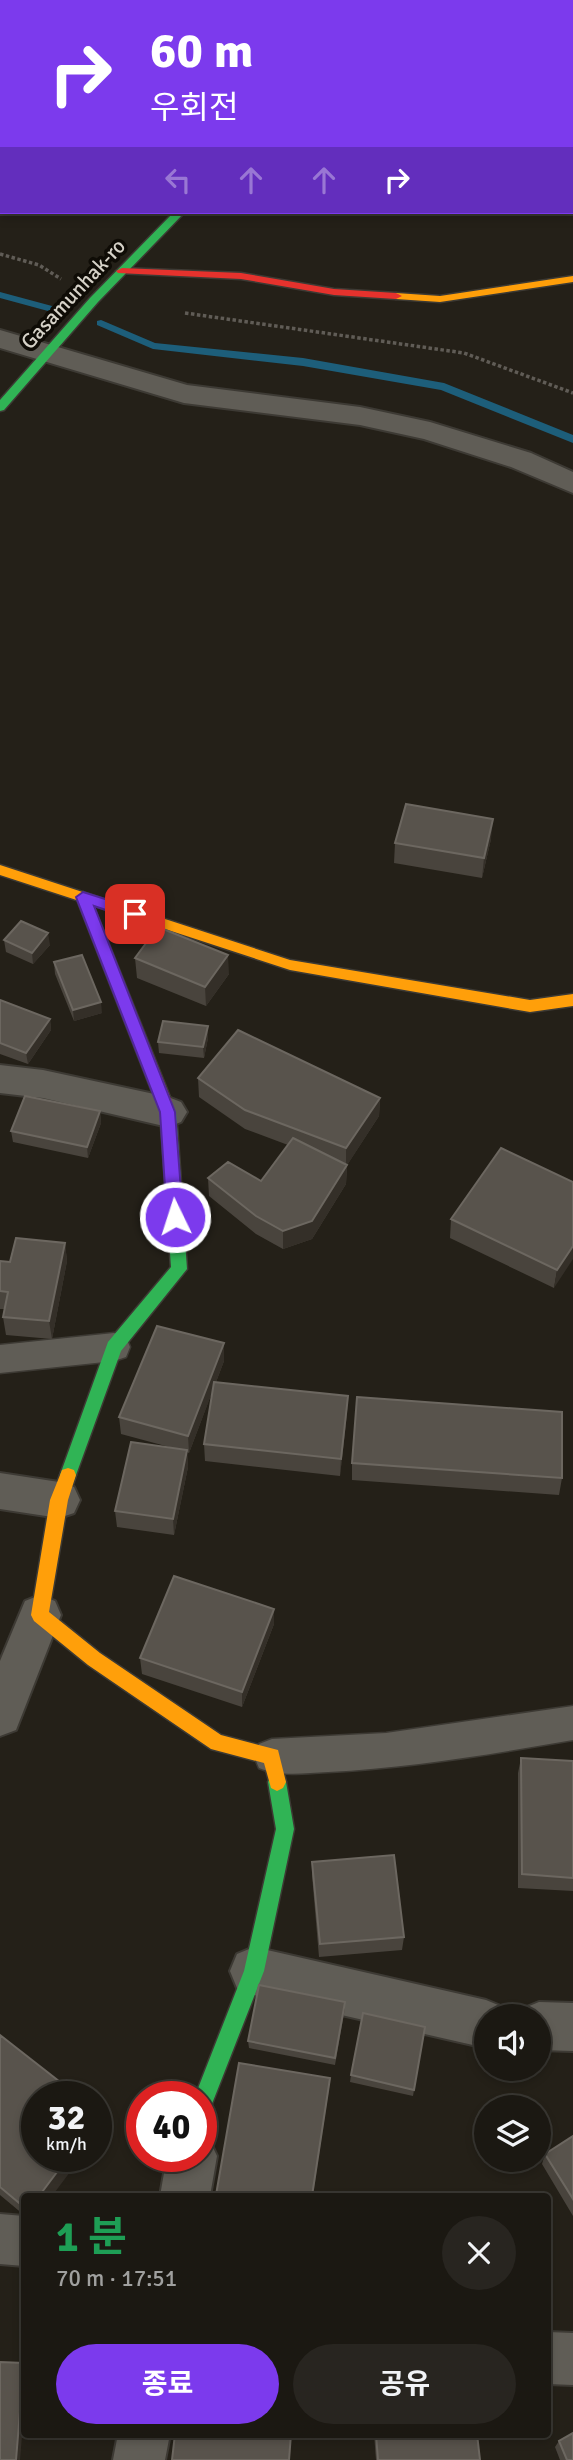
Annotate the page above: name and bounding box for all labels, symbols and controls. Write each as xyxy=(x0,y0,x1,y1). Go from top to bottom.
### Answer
text: 60 m xyxy=(150,21,253,81)
icon: right xyxy=(35,28,126,119)
text: 우회전 xyxy=(150,88,238,127)
icon: left xyxy=(159,161,197,199)
icon: ahead xyxy=(232,161,270,199)
icon: ahead xyxy=(305,161,343,199)
icon: right xyxy=(378,161,416,199)
street label: Gasamunhak-ro xyxy=(15,233,131,355)
pin xyxy=(105,884,165,944)
icon: arrive xyxy=(116,895,154,933)
position arrow xyxy=(138,1180,212,1254)
map controls xyxy=(474,2004,551,2172)
button: sound xyxy=(474,2004,551,2081)
speed limit sign: 40 xyxy=(126,2081,217,2172)
button: layers xyxy=(474,2095,551,2172)
text: 32 xyxy=(48,2096,85,2139)
text: km/h xyxy=(46,2133,87,2155)
text: 1 분 xyxy=(56,2212,127,2263)
button: close xyxy=(442,2216,516,2290)
text: 70 m · 17:51 xyxy=(56,2264,177,2293)
button: 종료 xyxy=(56,2344,279,2424)
button: 공유 xyxy=(293,2344,516,2424)

